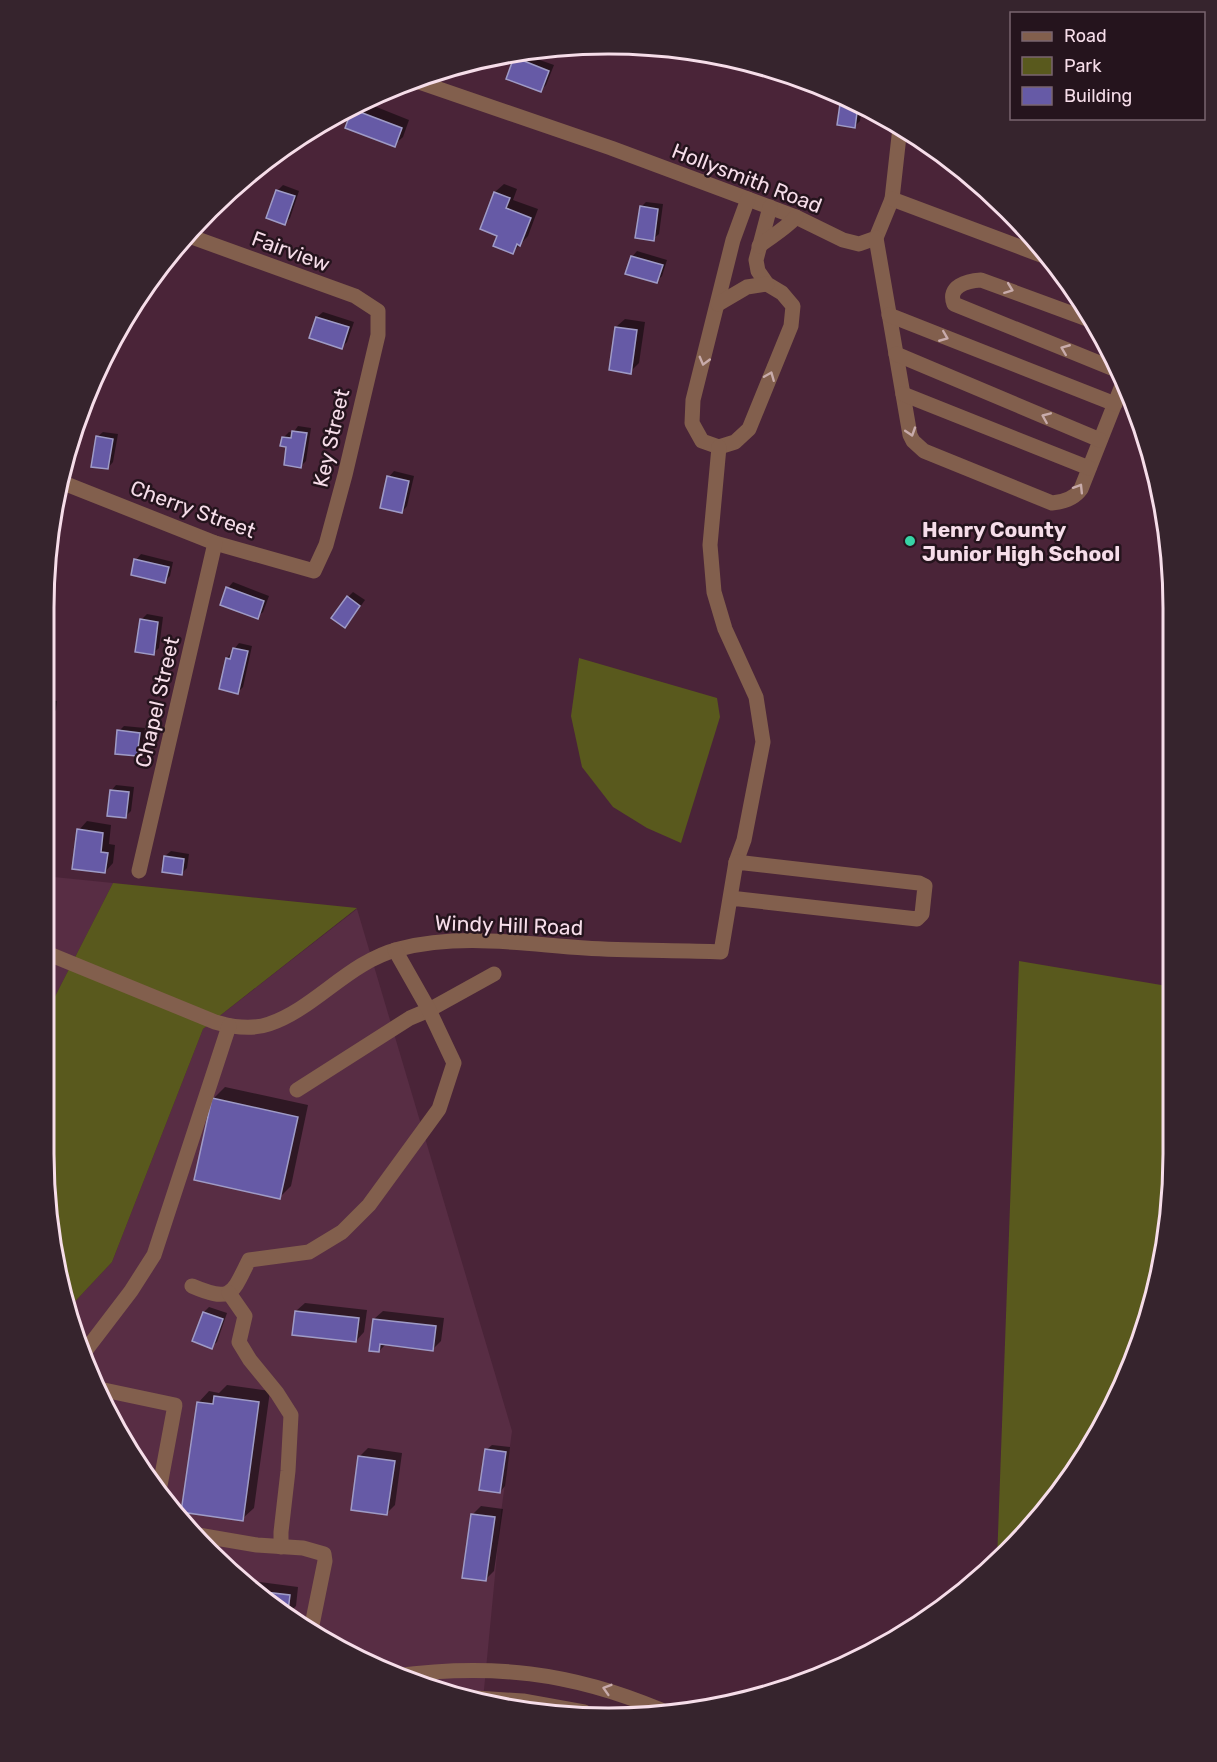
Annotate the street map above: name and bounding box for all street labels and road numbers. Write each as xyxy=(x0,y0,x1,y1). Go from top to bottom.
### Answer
street label: Hollysmith Road xyxy=(668,138,826,218)
street label: Fairview xyxy=(249,225,334,277)
street label: Key Street xyxy=(308,386,354,490)
street label: Cherry Street xyxy=(127,475,259,543)
street label: Chapel Street xyxy=(130,634,184,770)
street label: Windy Hill Road xyxy=(434,910,584,940)

